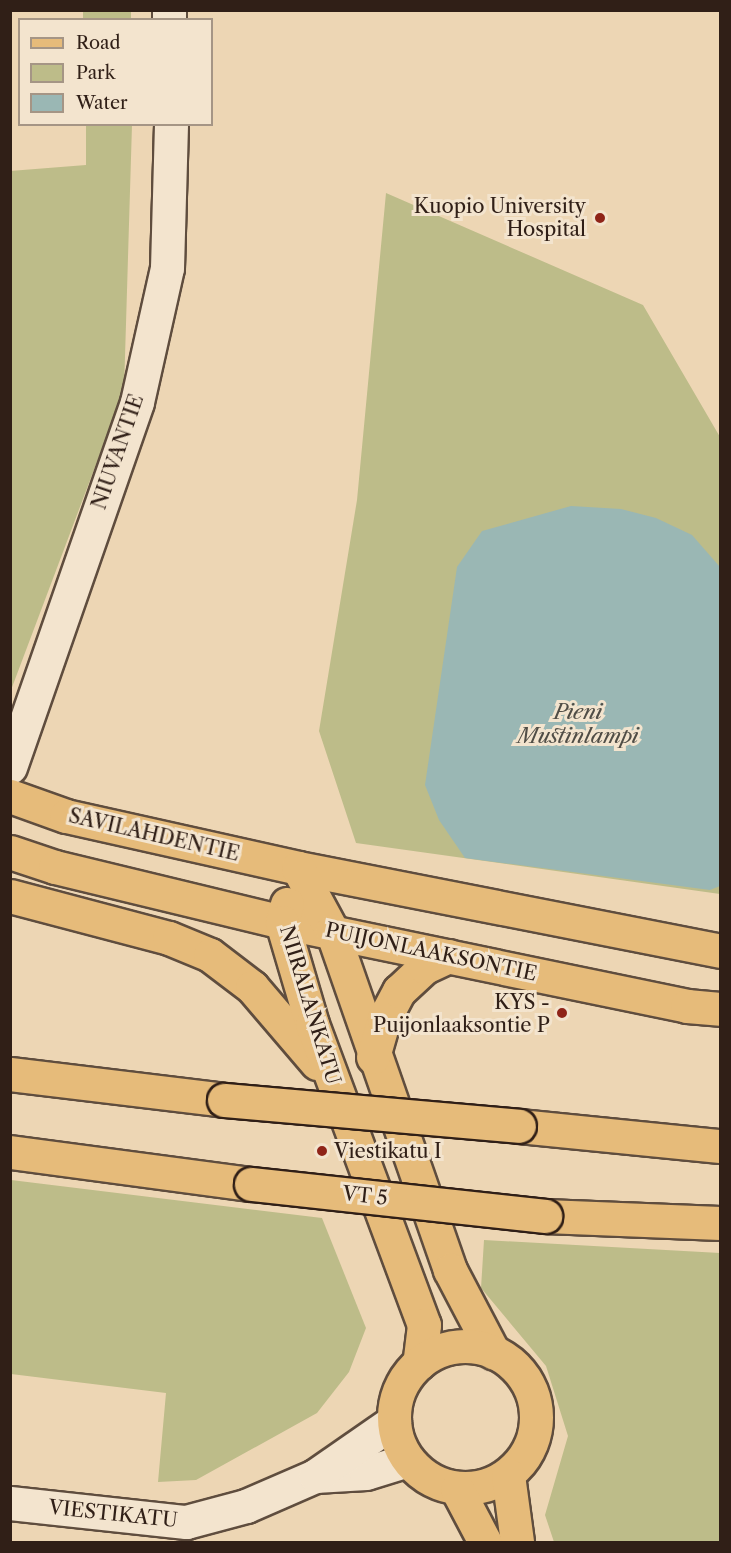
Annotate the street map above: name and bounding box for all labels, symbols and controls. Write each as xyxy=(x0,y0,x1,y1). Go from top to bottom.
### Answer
legend xyxy=(18,18,213,126)
text: Road xyxy=(76,32,121,54)
text: Park xyxy=(76,62,115,84)
text: Water xyxy=(76,92,128,114)
place label: Kuopio University Hospital xyxy=(414,195,586,242)
marker: Kuopio University Hospital xyxy=(591,209,609,227)
street label: NIUVANTIE xyxy=(87,391,149,513)
water label: Pieni Mustinlampi xyxy=(517,699,639,749)
street label: SAVILAHDENTIE xyxy=(66,804,242,866)
street label: PUIJONLAAKSONTIE xyxy=(323,918,539,986)
street label: NIIRALANKATU xyxy=(274,923,346,1087)
place label: KYS - Puijonlaaksontie P xyxy=(373,990,550,1037)
marker: KYS - Puijonlaaksontie P xyxy=(555,1006,569,1020)
place label: Viestikatu I xyxy=(334,1139,441,1163)
marker: Viestikatu I xyxy=(315,1144,329,1158)
street label: VT 5 xyxy=(341,1182,389,1210)
street label: VIESTIKATU xyxy=(47,1495,179,1533)

